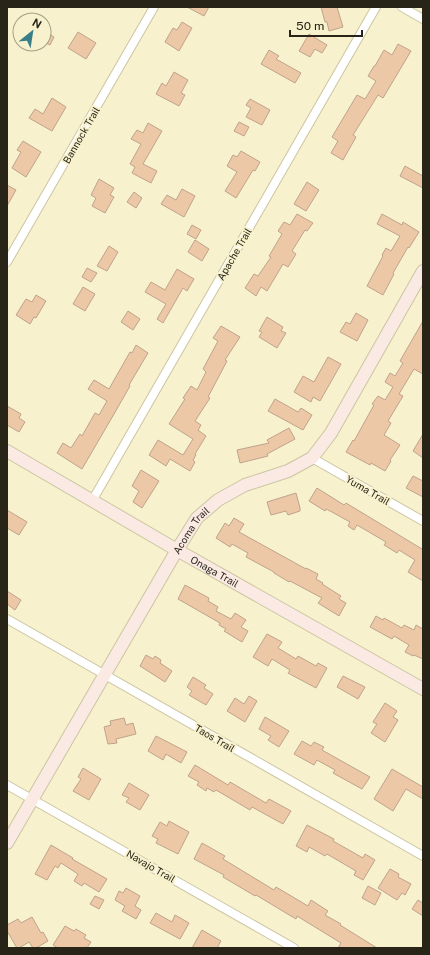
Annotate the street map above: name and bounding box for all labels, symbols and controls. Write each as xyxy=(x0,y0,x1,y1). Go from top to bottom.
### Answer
north arrow xyxy=(12,12,52,52)
scale bar xyxy=(290,12,362,38)
text: N xyxy=(30,16,44,31)
text: 50 m xyxy=(296,19,324,33)
street label: Bannock Trail xyxy=(60,105,102,165)
street label: Apache Trail xyxy=(214,226,254,282)
street label: Yuma Trail xyxy=(344,473,392,507)
street label: Acoma Trail xyxy=(170,504,212,556)
street label: Onaga Trail xyxy=(189,553,241,590)
street label: Taos Trail xyxy=(193,722,237,754)
street label: Navajo Trail xyxy=(124,847,178,885)

